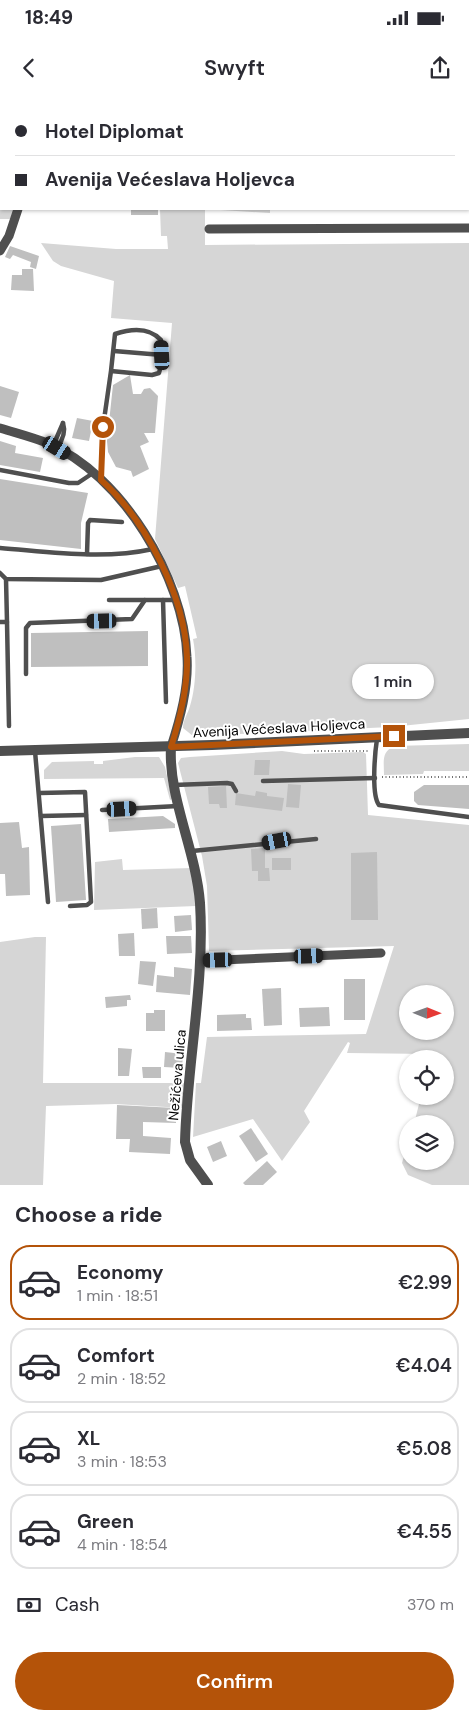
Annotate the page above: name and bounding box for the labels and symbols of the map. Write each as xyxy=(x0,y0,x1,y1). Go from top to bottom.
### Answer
car xyxy=(153,340,170,370)
route start xyxy=(92,416,114,438)
car xyxy=(40,434,73,462)
car xyxy=(86,613,117,629)
callout: 1 min xyxy=(353,664,435,698)
street label: Avenija Većeslava Holjevca xyxy=(192,714,366,742)
route end xyxy=(383,725,405,747)
car xyxy=(106,801,137,817)
car xyxy=(260,831,293,851)
car xyxy=(293,948,324,964)
car xyxy=(202,952,233,968)
north arrow xyxy=(399,985,454,1040)
street label: Nežićeva ulica xyxy=(164,1029,190,1121)

